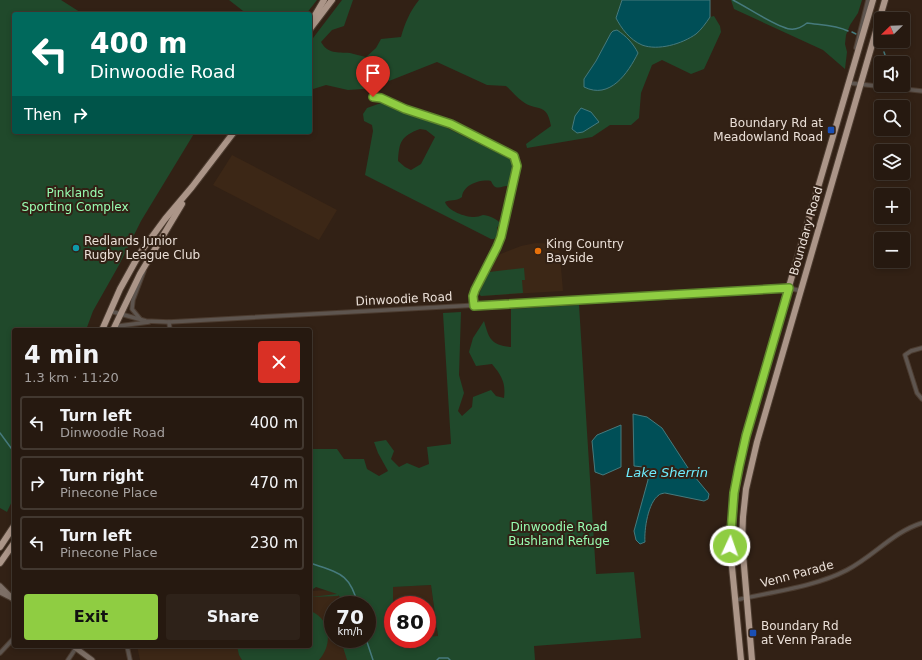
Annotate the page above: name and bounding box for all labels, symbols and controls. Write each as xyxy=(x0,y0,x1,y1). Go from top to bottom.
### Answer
north arrow xyxy=(874,12,910,48)
map controls xyxy=(874,12,910,268)
text: 400 m xyxy=(90,27,187,60)
icon: left xyxy=(24,28,76,80)
pin xyxy=(356,56,390,97)
button: sound xyxy=(874,56,910,92)
text: Dinwoodie Road xyxy=(90,61,235,82)
icon: arrive xyxy=(362,62,384,84)
button: search xyxy=(874,100,910,136)
icon: right xyxy=(69,104,91,126)
text: Then xyxy=(24,106,61,124)
place label: Boundary Rd at Meadowland Road xyxy=(713,116,823,144)
marker: Boundary Rd at Meadowland Road xyxy=(826,125,836,135)
button: layers xyxy=(874,144,910,180)
street label: Boundary Road xyxy=(787,185,825,277)
park label: Pinklands Sporting Complex xyxy=(21,186,129,214)
button: + xyxy=(874,188,910,224)
button: − xyxy=(874,232,910,268)
place label: Redlands Junior Rugby League Club xyxy=(84,234,200,262)
place label: King Country Bayside xyxy=(546,237,624,265)
marker: Redlands Junior Rugby League Club xyxy=(71,243,81,253)
marker: King Country Bayside xyxy=(533,246,543,256)
street label: Dinwoodie Road xyxy=(355,289,453,309)
text: 4 min xyxy=(24,341,99,369)
button: close xyxy=(258,341,300,383)
text: 1.3 km · 11:20 xyxy=(24,370,119,385)
text: Turn left xyxy=(60,407,132,425)
icon: left xyxy=(26,412,48,434)
text: 400 m xyxy=(250,414,298,432)
text: Dinwoodie Road xyxy=(60,425,165,440)
water label: Lake Sherrin xyxy=(626,465,708,480)
text: Turn right xyxy=(60,467,144,485)
icon: right xyxy=(26,472,48,494)
text: 470 m xyxy=(250,474,298,492)
text: Pinecone Place xyxy=(60,485,157,500)
park label: Dinwoodie Road Bushland Refuge xyxy=(508,520,610,548)
position arrow xyxy=(709,525,751,567)
text: Turn left xyxy=(60,527,132,545)
icon: left xyxy=(26,532,48,554)
text: 230 m xyxy=(250,534,298,552)
text: Pinecone Place xyxy=(60,545,157,560)
street label: Venn Parade xyxy=(759,558,835,590)
button: Exit xyxy=(24,594,158,640)
button: Share xyxy=(166,594,300,640)
speed limit sign: 80 xyxy=(384,596,436,648)
text: 70 xyxy=(336,605,364,629)
place label: Boundary Rd at Venn Parade xyxy=(761,619,852,647)
text: km/h xyxy=(337,626,363,637)
marker: Boundary Rd at Venn Parade xyxy=(748,628,758,638)

